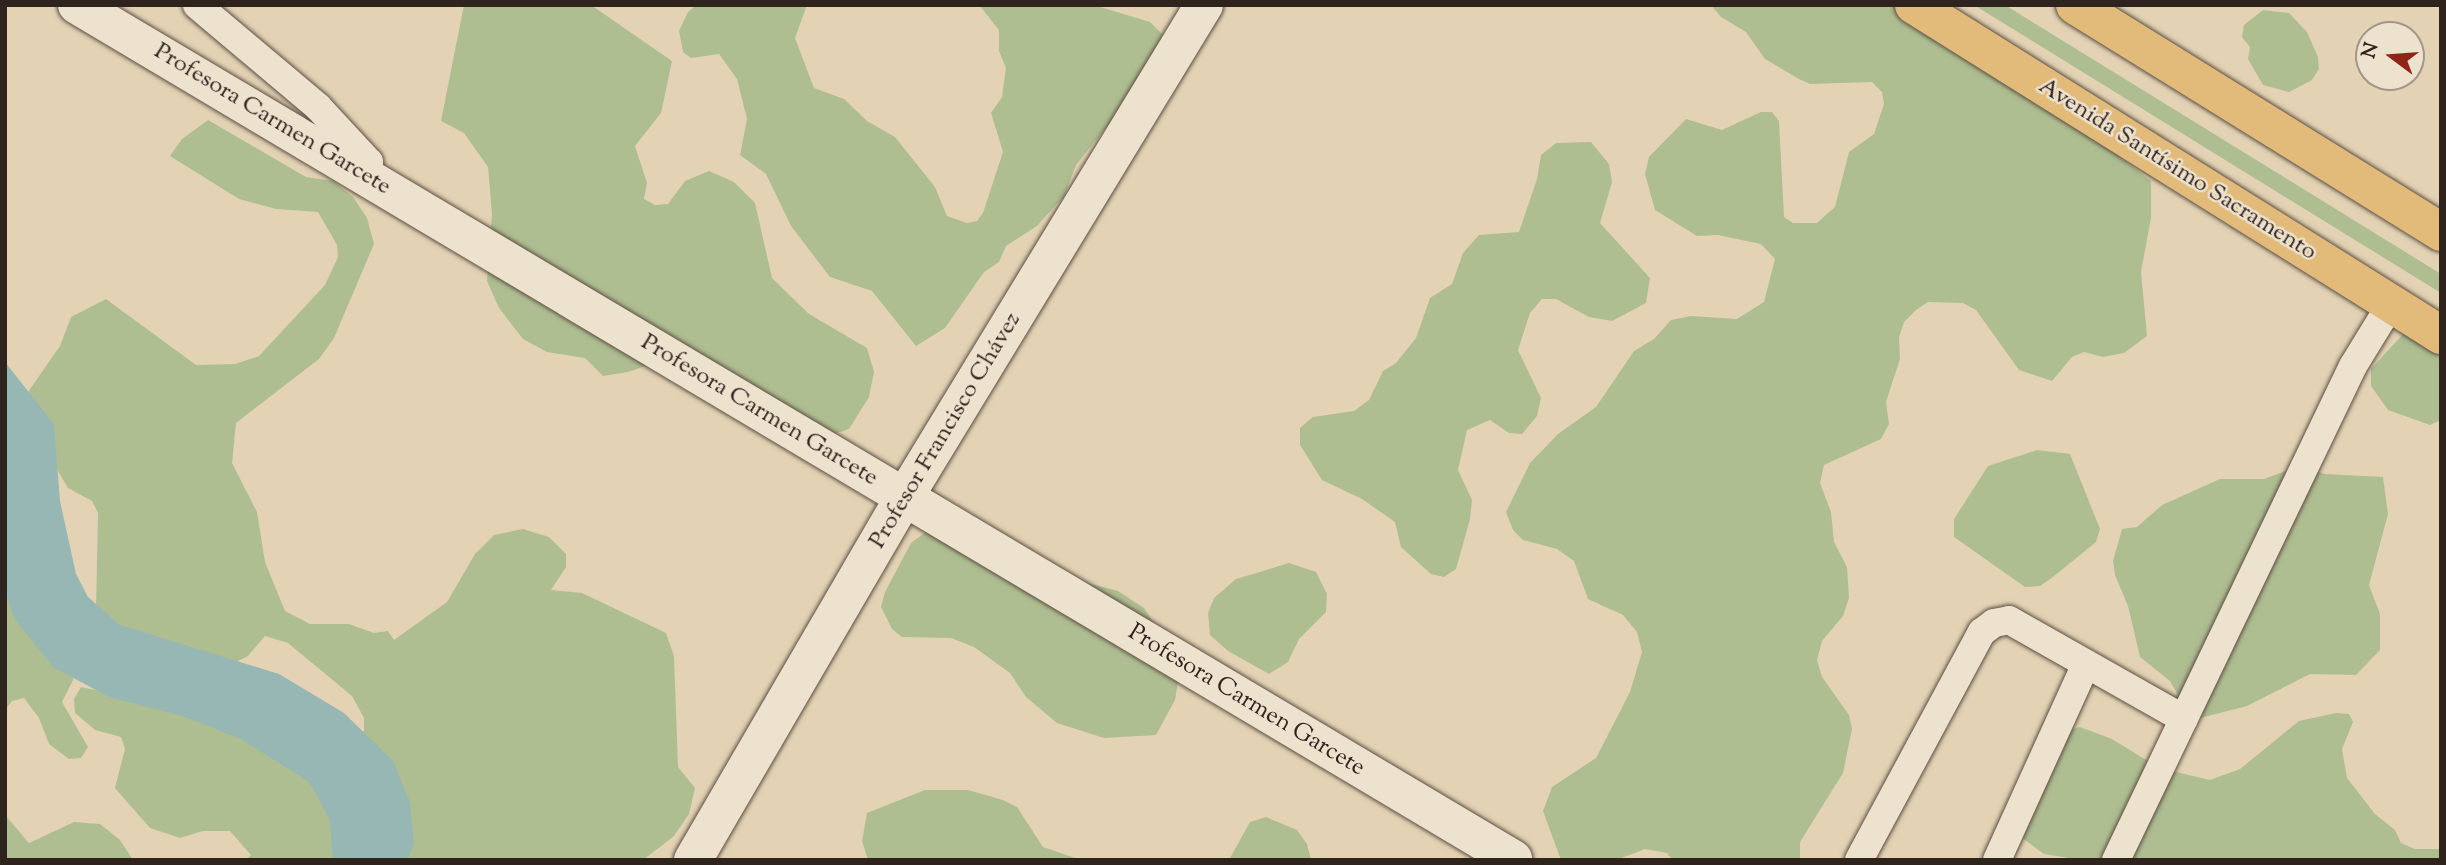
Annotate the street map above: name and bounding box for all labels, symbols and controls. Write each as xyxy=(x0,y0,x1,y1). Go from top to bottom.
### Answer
north arrow xyxy=(2355,21,2425,91)
street label: Profesora Carmen Garcete xyxy=(148,38,396,202)
text: N xyxy=(2356,40,2386,62)
street label: Avenida Santísimo Sacramento xyxy=(2033,72,2321,268)
street label: Profesor Francisco Chávez xyxy=(864,308,1028,554)
street label: Profesora Carmen Garcete xyxy=(635,329,883,493)
street label: Profesora Carmen Garcete xyxy=(1122,619,1370,783)

